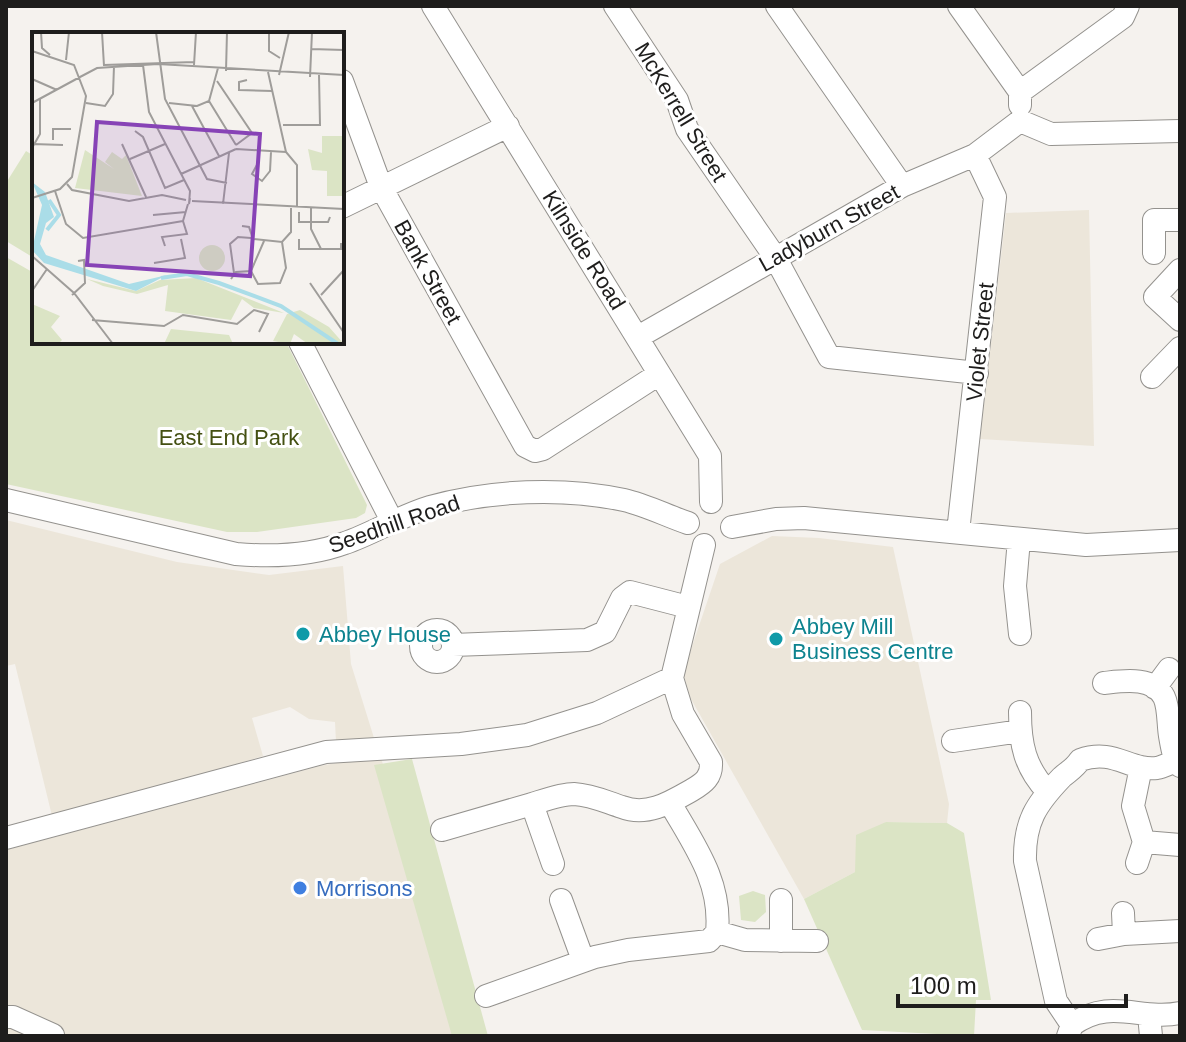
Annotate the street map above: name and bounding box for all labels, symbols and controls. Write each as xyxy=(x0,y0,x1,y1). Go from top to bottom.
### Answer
inset map xyxy=(32,32,344,344)
street label: McKerrell Street xyxy=(630,38,732,186)
street label: Ladyburn Street xyxy=(754,179,904,277)
street label: Kilnside Road xyxy=(537,186,631,314)
street label: Bank Street xyxy=(389,216,467,328)
street label: Violet Street xyxy=(961,281,999,403)
park label: East End Park xyxy=(159,425,300,450)
street label: Seedhill Road xyxy=(325,490,463,558)
place label: Abbey Mill Business Centre xyxy=(792,614,953,664)
place label: Abbey House xyxy=(319,622,451,647)
marker: Abbey House xyxy=(294,625,312,643)
marker: Abbey Mill Business Centre xyxy=(767,630,785,648)
place label: Morrisons xyxy=(316,876,413,901)
marker: Morrisons xyxy=(291,879,309,897)
scale bar xyxy=(898,958,1126,1008)
text: 100 m xyxy=(910,972,977,999)

